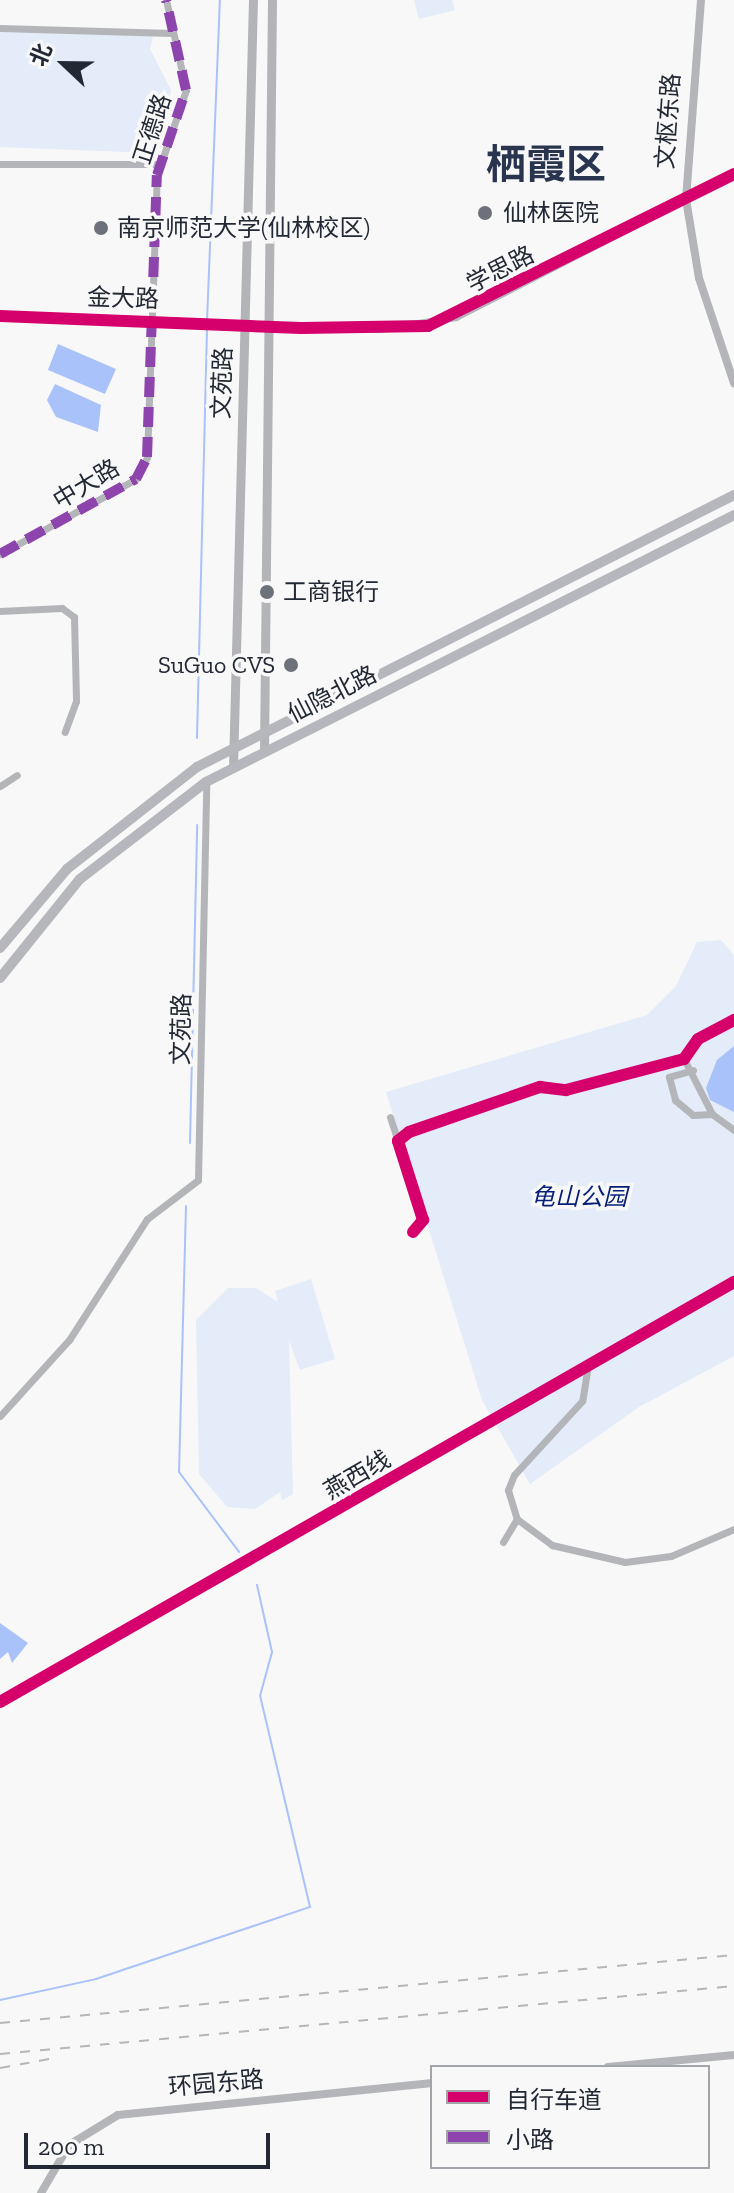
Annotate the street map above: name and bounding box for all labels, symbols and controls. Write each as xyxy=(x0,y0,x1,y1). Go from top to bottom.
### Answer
north arrow xyxy=(24,24,104,104)
text: 北 xyxy=(25,40,58,70)
street label: 文枢东路 xyxy=(650,72,686,170)
street label: 正德路 xyxy=(127,90,177,168)
district label: 栖霞区 xyxy=(486,140,606,188)
place label: 仙林医院 xyxy=(503,199,599,227)
marker: 仙林医院 xyxy=(474,202,496,224)
place label: 南京师范大学(仙林校区) xyxy=(117,214,370,242)
marker: 南京师范大学(仙林校区) xyxy=(92,219,110,237)
street label: 学思路 xyxy=(461,240,539,298)
street label: 金大路 xyxy=(87,282,159,314)
street label: 文苑路 xyxy=(206,347,238,419)
street label: 中大路 xyxy=(48,453,124,515)
place label: 工商银行 xyxy=(283,578,379,606)
marker: 工商银行 xyxy=(258,583,276,601)
place label: SuGuo CVS xyxy=(158,651,275,679)
marker: SuGuo CVS xyxy=(282,656,300,674)
street label: 仙隐北路 xyxy=(283,659,381,729)
street label: 文苑路 xyxy=(166,993,196,1065)
park label: 龟山公园 xyxy=(531,1183,627,1211)
street label: 燕西线 xyxy=(319,1445,395,1505)
street label: 环园东路 xyxy=(167,2064,265,2102)
legend xyxy=(430,2065,710,2169)
text: 自行车道 xyxy=(506,2085,602,2114)
scale bar xyxy=(28,2117,274,2167)
text: 小路 xyxy=(506,2125,554,2154)
text: 200 m xyxy=(38,2132,104,2161)

